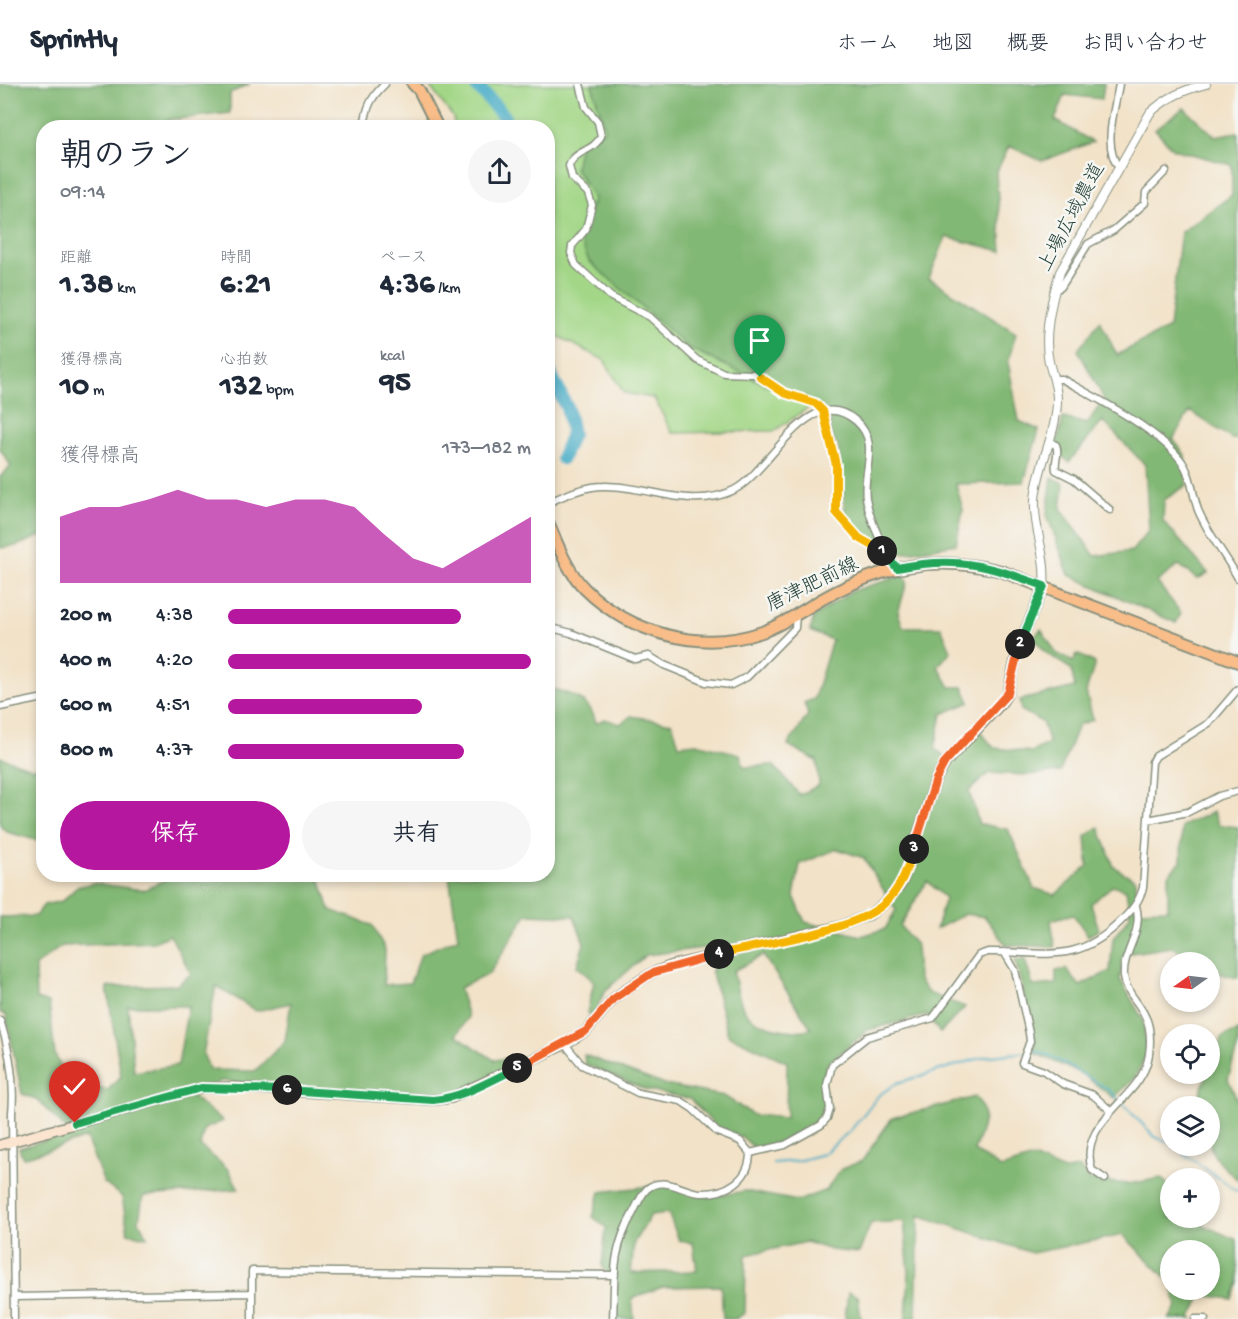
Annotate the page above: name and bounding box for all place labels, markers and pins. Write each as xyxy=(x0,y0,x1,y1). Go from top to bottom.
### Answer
pin xyxy=(734,315,785,377)
pin: 1 xyxy=(867,536,897,566)
pin: 2 xyxy=(1005,629,1035,659)
pin: 3 xyxy=(899,834,929,864)
pin: 4 xyxy=(704,939,734,969)
pin: 5 xyxy=(502,1053,532,1083)
pin xyxy=(49,1061,100,1123)
pin: 6 xyxy=(272,1075,302,1105)

